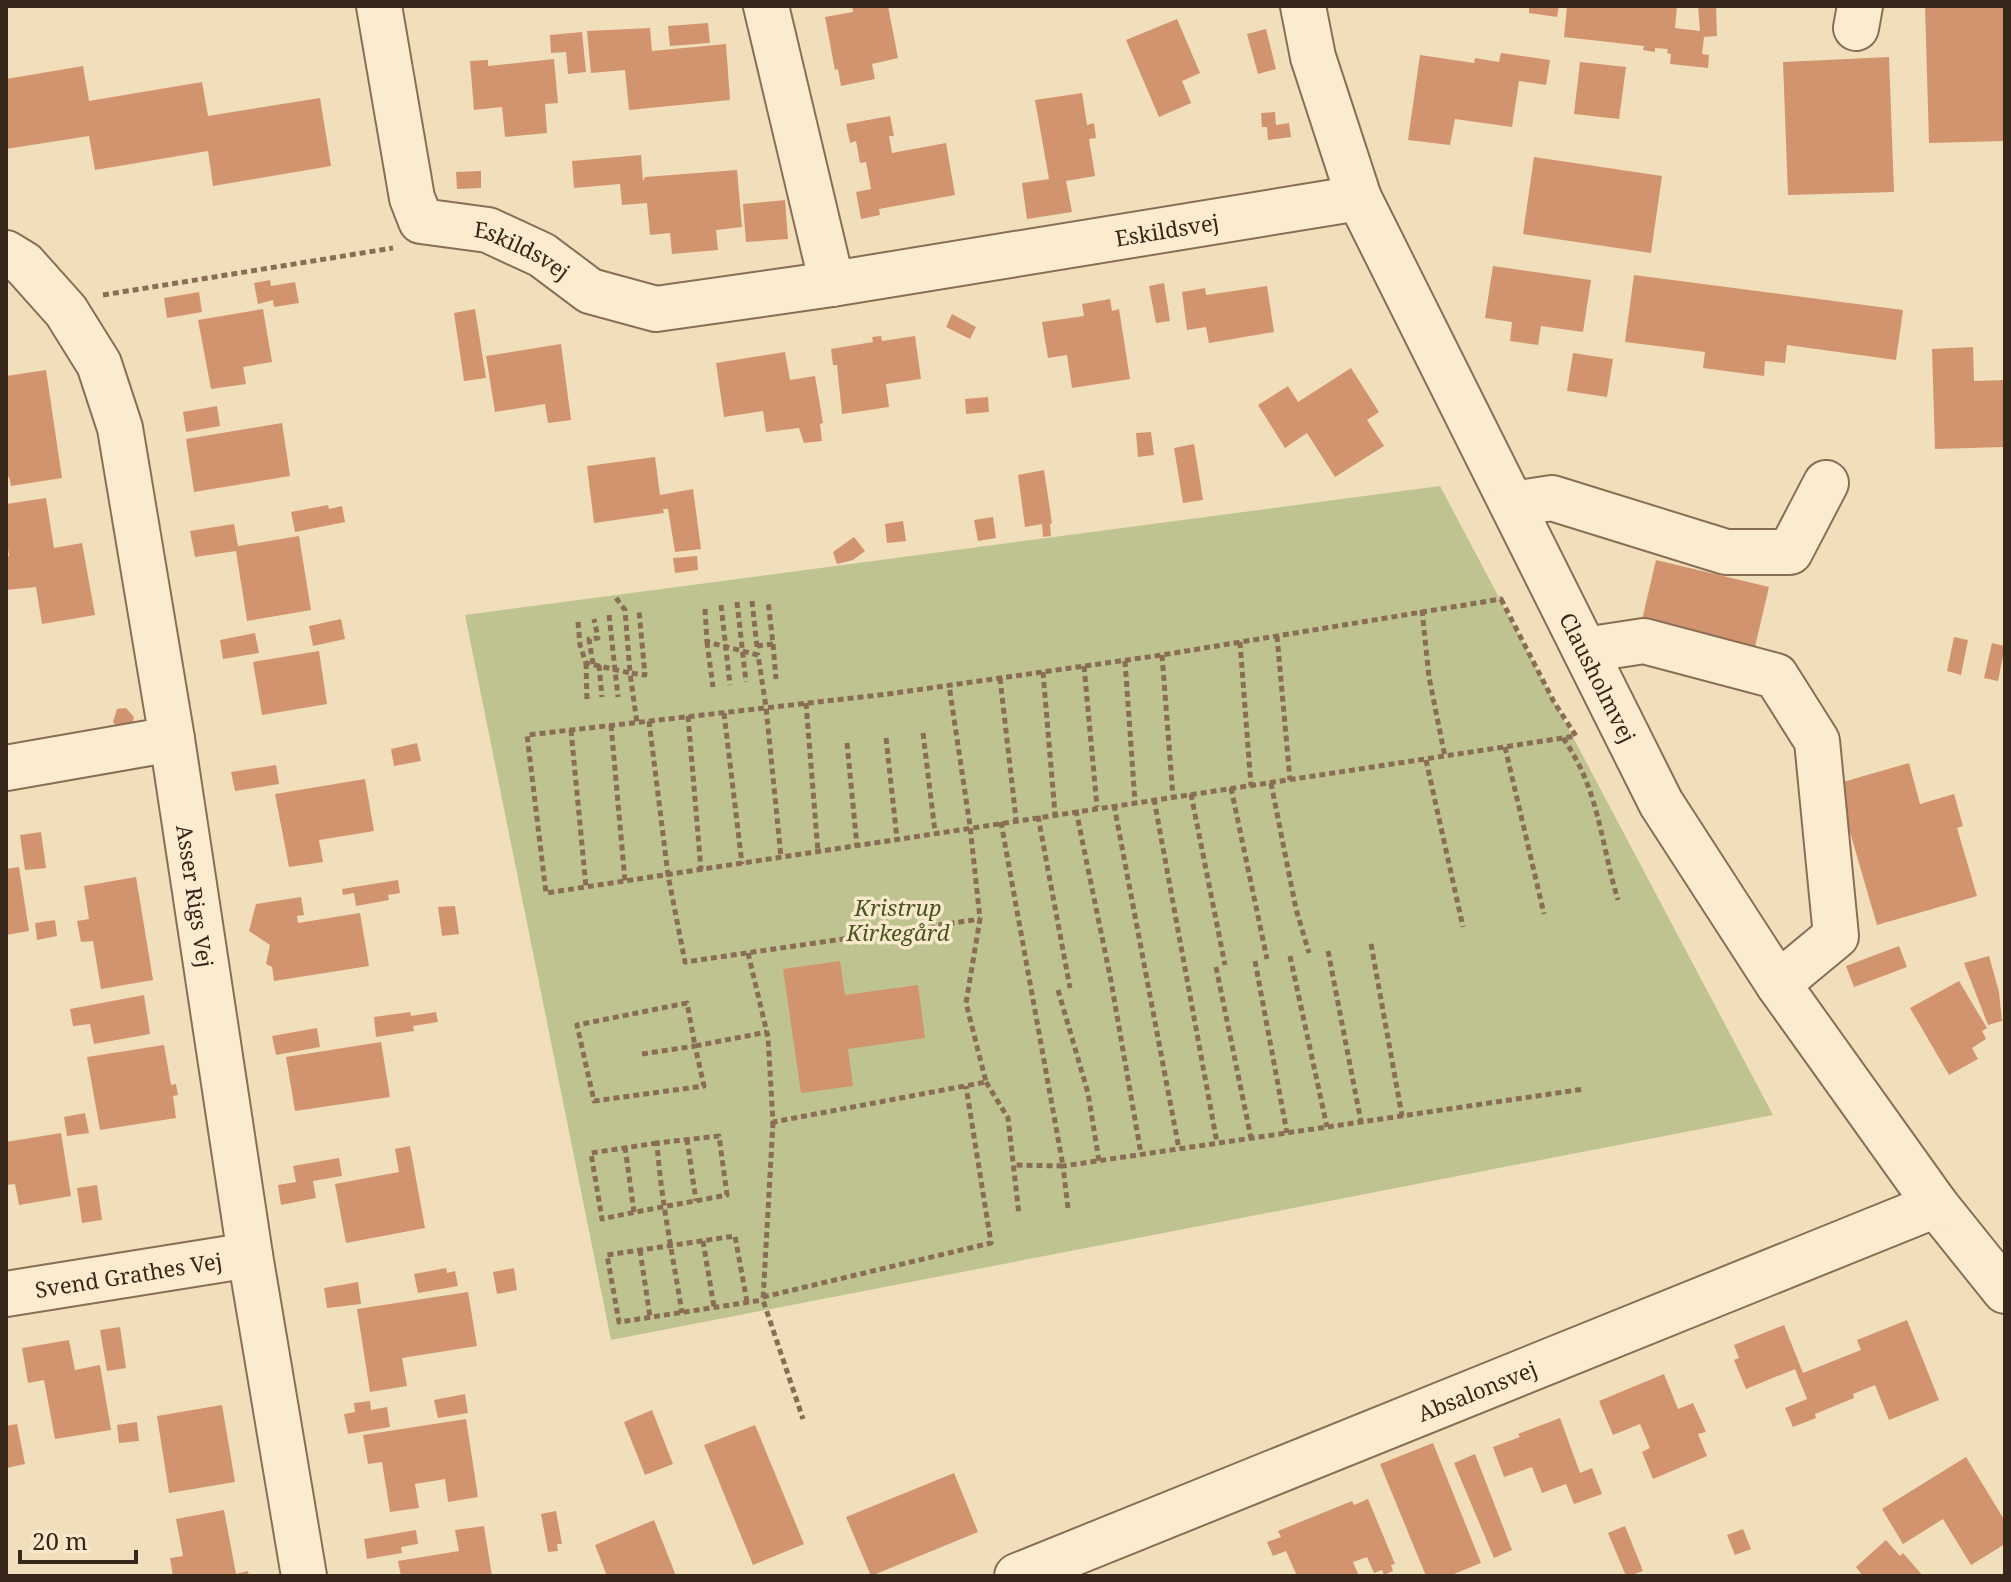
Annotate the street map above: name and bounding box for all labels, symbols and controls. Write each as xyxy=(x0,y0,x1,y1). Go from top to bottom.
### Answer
street label: Eskildsvej xyxy=(1113,206,1221,253)
street label: Eskildsvej xyxy=(473,213,577,286)
street label: Clausholmvej xyxy=(1553,607,1643,748)
street label: Asser Rigs Vej xyxy=(170,822,221,970)
park label: Kristrup Kirkegård xyxy=(846,892,950,947)
street label: Svend Grathes Vej xyxy=(33,1245,224,1304)
street label: Absalonsvej xyxy=(1413,1353,1541,1428)
scale bar xyxy=(20,1514,136,1564)
text: 20 m xyxy=(32,1524,88,1557)

